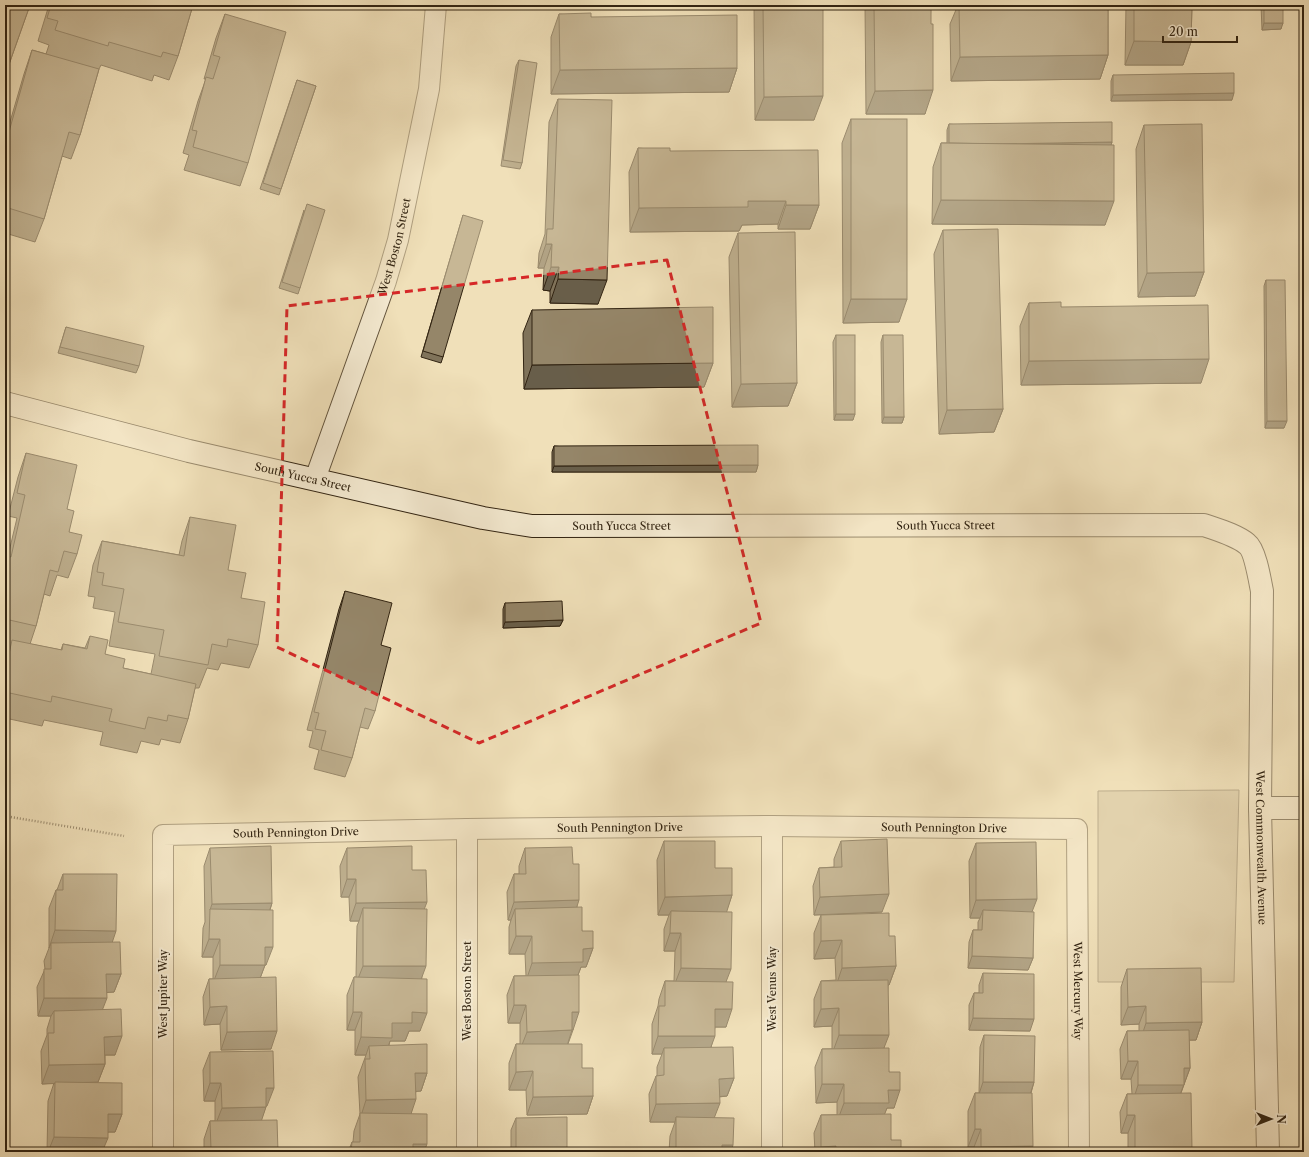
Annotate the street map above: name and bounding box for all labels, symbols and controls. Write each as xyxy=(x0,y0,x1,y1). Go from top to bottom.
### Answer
scale bar xyxy=(1163,18,1237,44)
text: 20 m xyxy=(1169,24,1198,39)
street label: West Boston Street xyxy=(374,197,413,298)
street label: South Yucca Street xyxy=(253,459,353,495)
street label: South Yucca Street xyxy=(896,518,995,532)
street label: South Yucca Street xyxy=(572,519,671,533)
street label: West Commonwealth Avenue xyxy=(1253,769,1270,925)
street label: South Pennington Drive xyxy=(557,820,683,835)
street label: South Pennington Drive xyxy=(881,820,1007,835)
street label: South Pennington Drive xyxy=(233,824,359,841)
street label: West Boston Street xyxy=(460,941,474,1042)
street label: West Mercury Way xyxy=(1071,941,1085,1041)
street label: West Venus Way xyxy=(765,946,779,1033)
street label: West Jupiter Way xyxy=(156,949,170,1040)
north arrow xyxy=(1251,1099,1291,1139)
text: N xyxy=(1274,1114,1288,1124)

